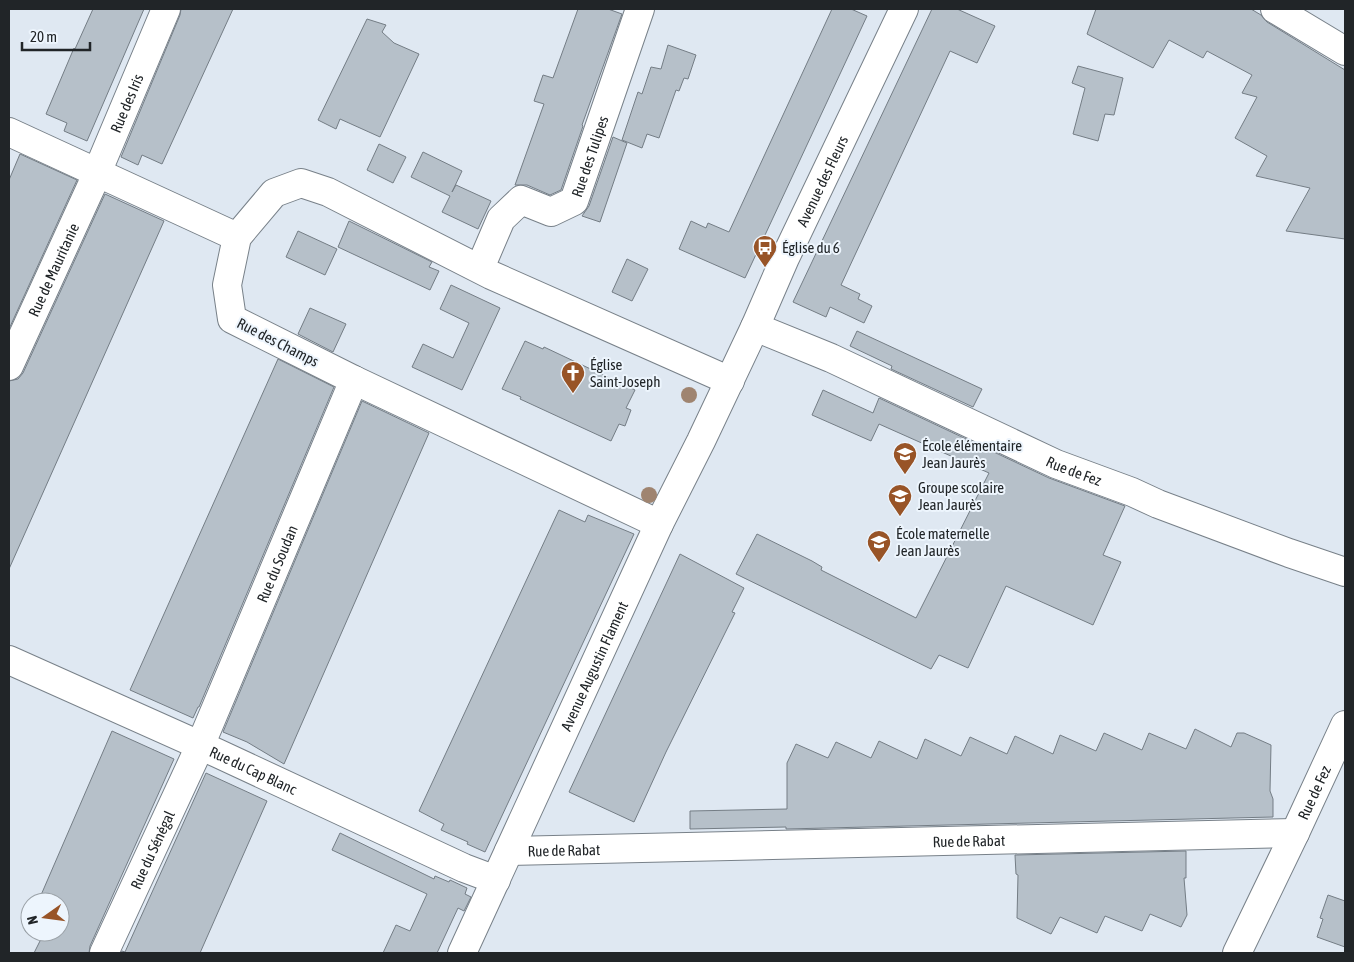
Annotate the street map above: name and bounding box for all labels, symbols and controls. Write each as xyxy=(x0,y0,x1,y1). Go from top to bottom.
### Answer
scale bar xyxy=(22,20,90,52)
text: 20 m xyxy=(30,28,57,45)
street label: Rue des Iris xyxy=(107,71,146,135)
street label: Rue des Tulipes xyxy=(568,113,611,199)
street label: Avenue des Fleurs xyxy=(793,133,851,229)
street label: Rue de Mauritanie xyxy=(24,220,82,319)
bus stop icon: Église du 6 xyxy=(752,234,778,268)
place label: Église du 6 xyxy=(782,239,840,256)
street label: Rue des Champs xyxy=(234,314,322,370)
place label: Église Saint-Joseph xyxy=(590,356,660,390)
church icon: Église Saint-Joseph xyxy=(560,360,586,394)
place label: École élémentaire Jean Jaurès xyxy=(922,437,1022,471)
school or university icon: École élémentaire Jean Jaurès xyxy=(892,441,918,475)
street label: Rue de Fez xyxy=(1044,452,1105,489)
place label: Groupe scolaire Jean Jaurès xyxy=(918,479,1004,513)
school or university icon: Groupe scolaire Jean Jaurès xyxy=(887,483,913,517)
street label: Rue du Soudan xyxy=(253,523,300,605)
place label: École maternelle Jean Jaurès xyxy=(896,525,990,559)
school or university icon: École maternelle Jean Jaurès xyxy=(866,529,892,563)
street label: Avenue Augustin Flament xyxy=(557,598,631,733)
street label: Rue du Cap Blanc xyxy=(207,742,300,798)
street label: Rue de Fez xyxy=(1294,762,1334,822)
street label: Rue du Sénégal xyxy=(126,808,177,891)
street label: Rue de Rabat xyxy=(932,831,1005,850)
street label: Rue de Rabat xyxy=(528,840,600,859)
north arrow xyxy=(20,892,70,942)
text: N xyxy=(24,914,41,926)

